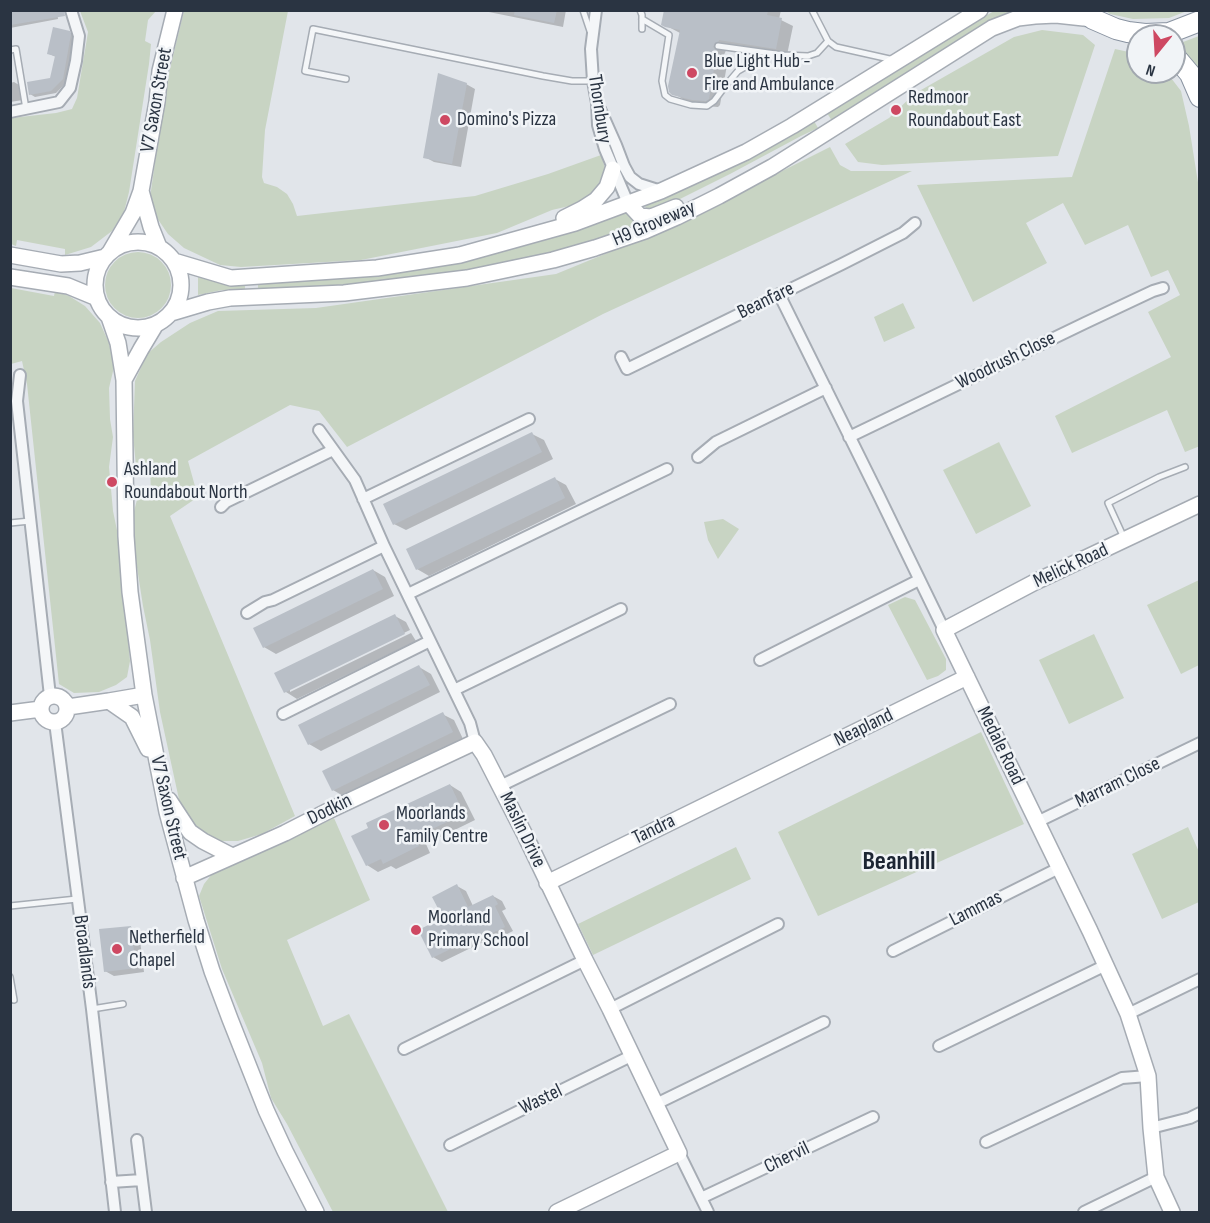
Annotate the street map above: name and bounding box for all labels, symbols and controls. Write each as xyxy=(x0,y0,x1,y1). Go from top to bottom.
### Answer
north arrow xyxy=(1126,24,1186,84)
street label: V7 Saxon Street xyxy=(136,46,178,154)
place label: Blue Light Hub - Fire and Ambulance xyxy=(704,50,834,97)
text: N xyxy=(1144,59,1158,80)
marker: Blue Light Hub - Fire and Ambulance xyxy=(685,66,699,80)
street label: Thornbury xyxy=(582,73,616,145)
place label: Redmoor Roundabout East xyxy=(908,86,1021,133)
marker: Redmoor Roundabout East xyxy=(889,103,903,117)
place label: Domino's Pizza xyxy=(457,108,556,132)
marker: Domino's Pizza xyxy=(438,113,452,127)
street label: H9 Groveway xyxy=(609,196,699,252)
street label: Beanfare xyxy=(734,277,798,325)
street label: Woodrush Close xyxy=(952,327,1060,395)
place label: Ashland Roundabout North xyxy=(124,458,248,505)
marker: Ashland Roundabout North xyxy=(105,475,119,489)
street label: Melick Road xyxy=(1030,538,1112,594)
street label: Medale Road xyxy=(971,703,1029,789)
street label: Neapland xyxy=(831,704,897,752)
street label: Marram Close xyxy=(1072,752,1164,814)
street label: V7 Saxon Street xyxy=(144,754,192,862)
street label: Maslin Drive xyxy=(493,788,551,872)
street label: Dodkin xyxy=(304,789,356,831)
place label: Moorlands Family Centre xyxy=(396,802,488,849)
street label: Tandra xyxy=(629,809,679,851)
marker: Moorlands Family Centre xyxy=(377,818,391,832)
district label: Beanhill xyxy=(862,846,936,878)
street label: Lammas xyxy=(946,886,1006,932)
place label: Moorland Primary School xyxy=(428,906,529,953)
street label: Broadlands xyxy=(68,914,100,990)
marker: Moorland Primary School xyxy=(409,923,423,937)
place label: Netherfield Chapel xyxy=(129,926,205,973)
marker: Netherfield Chapel xyxy=(110,942,124,956)
street label: Wastel xyxy=(515,1079,567,1121)
street label: Chervil xyxy=(760,1137,814,1179)

